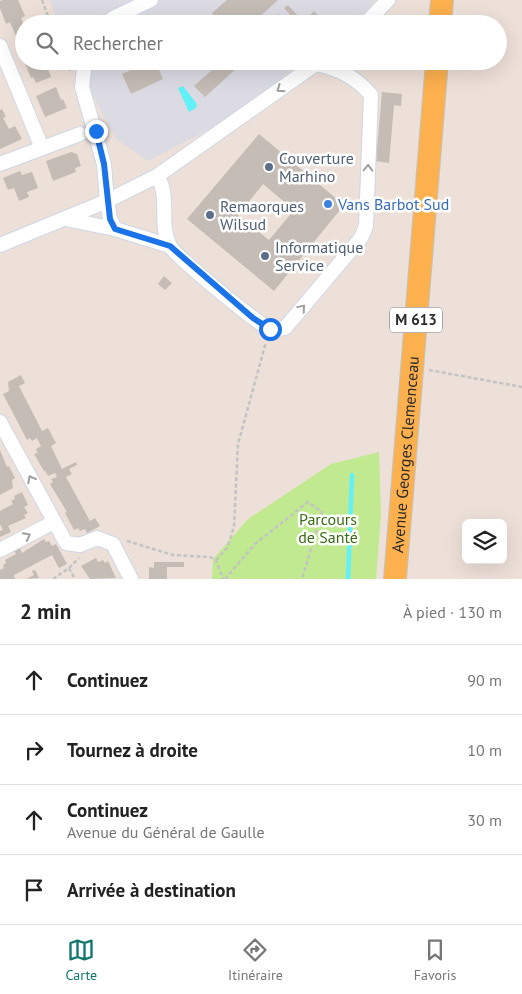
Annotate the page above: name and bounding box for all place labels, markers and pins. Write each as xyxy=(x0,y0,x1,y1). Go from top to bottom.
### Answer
place label: Couverture Marhino xyxy=(279,148,354,186)
marker: Couverture Marhino xyxy=(263,161,275,173)
place label: Vans Barbot Sud xyxy=(337,194,449,214)
place label: Remaorques Wilsud xyxy=(220,196,304,234)
marker: Vans Barbot Sud xyxy=(322,198,334,210)
marker: Remaorques Wilsud xyxy=(204,209,216,221)
place label: Informatique Service xyxy=(275,237,363,275)
marker: Informatique Service xyxy=(259,250,271,262)

